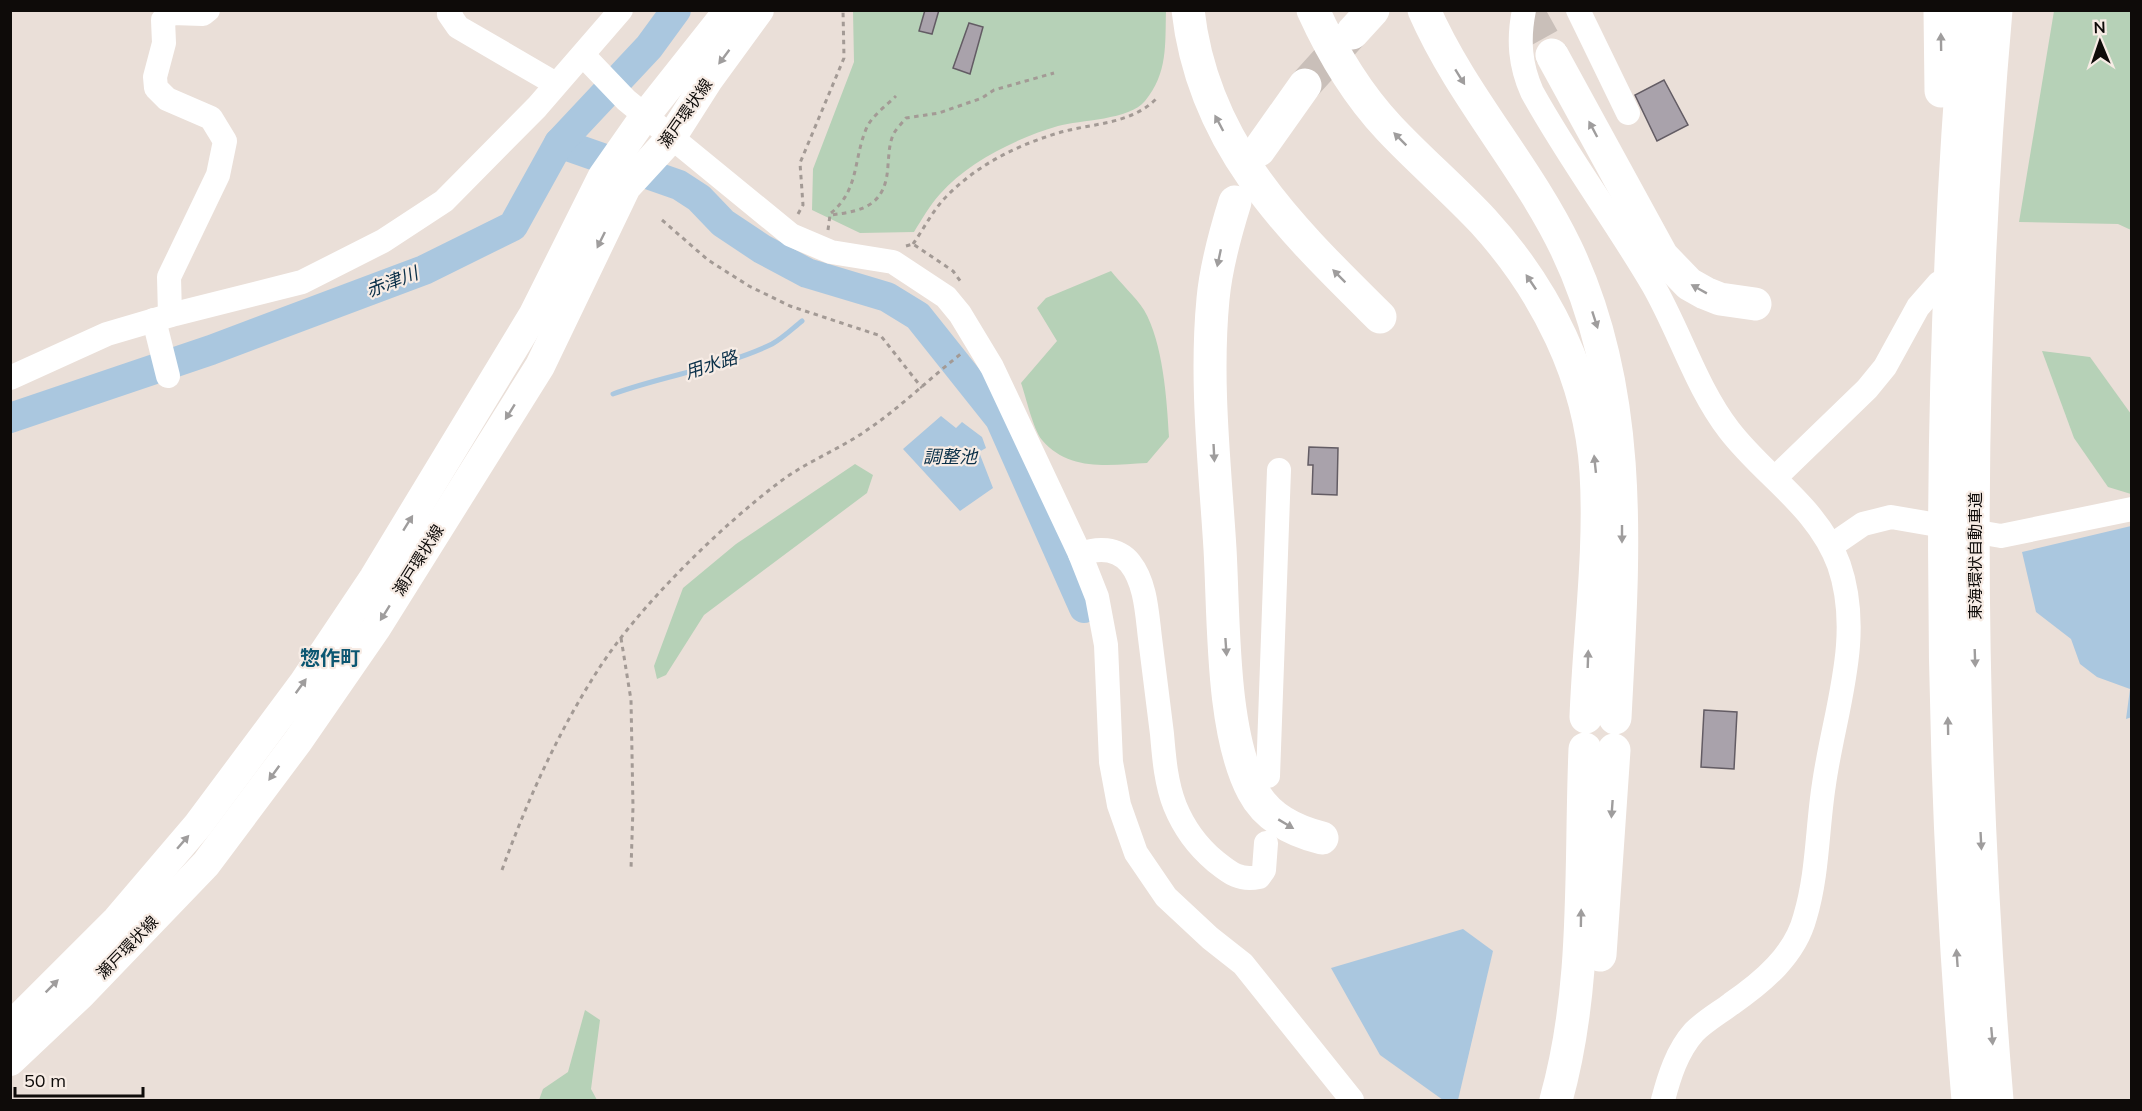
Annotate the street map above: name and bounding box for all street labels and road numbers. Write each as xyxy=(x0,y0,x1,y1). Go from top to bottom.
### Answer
street label: 瀬戸環状線 xyxy=(654,74,716,152)
street label: 東海環状自動車道 xyxy=(1965,492,1985,620)
street label: 瀬戸環状線 xyxy=(388,521,448,599)
street label: 瀬戸環状線 xyxy=(92,911,162,983)

